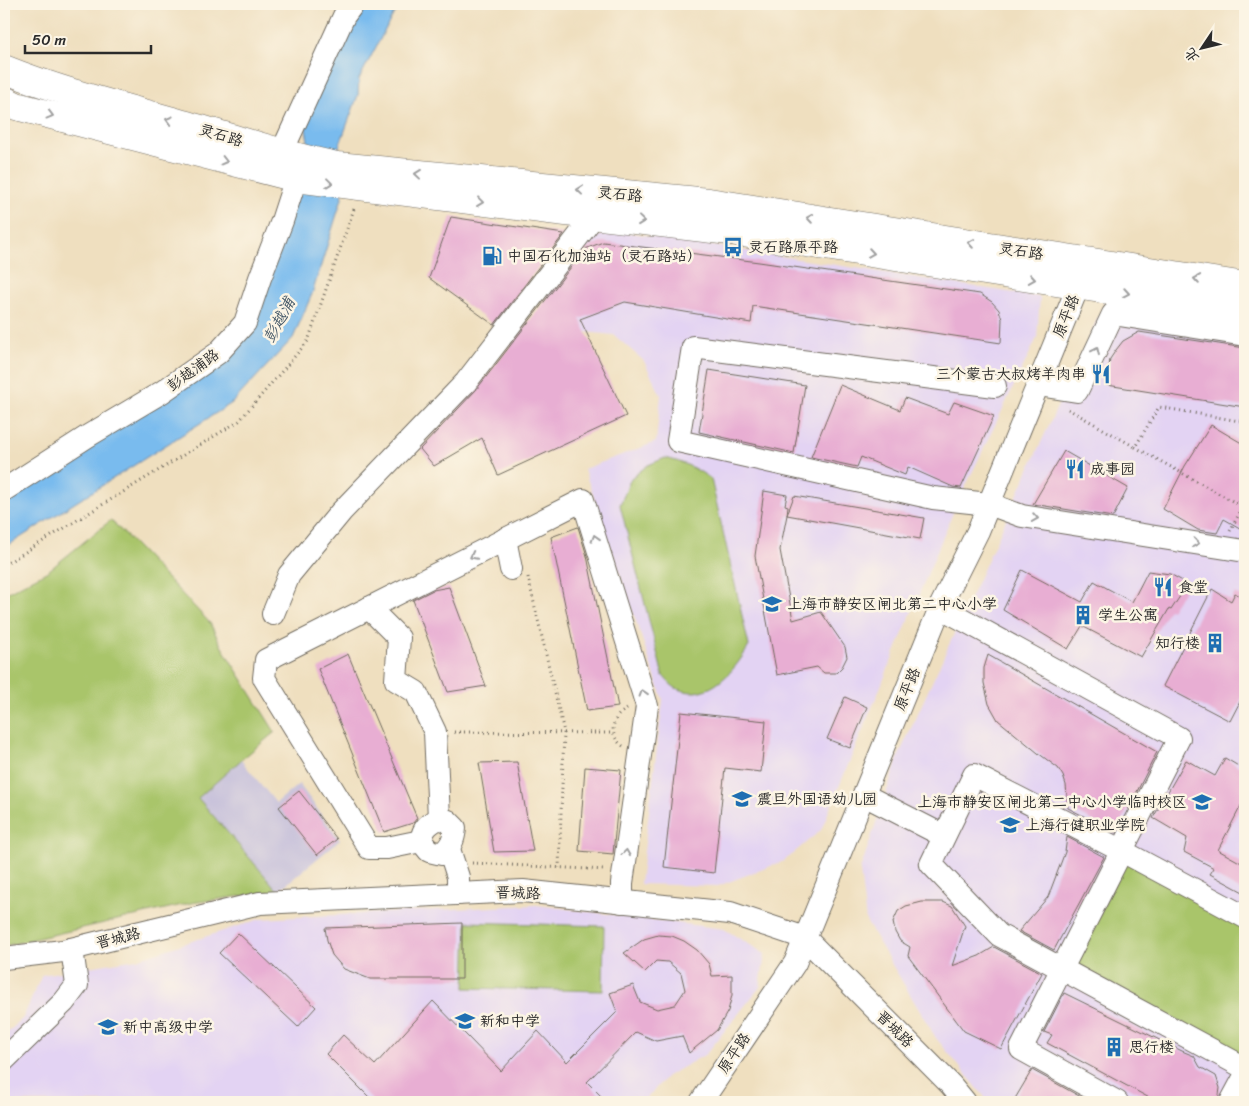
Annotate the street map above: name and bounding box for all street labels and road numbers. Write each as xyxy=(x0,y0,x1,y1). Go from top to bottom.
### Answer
street label: 灵石路 xyxy=(196,116,246,154)
street label: 灵石路 xyxy=(596,179,644,209)
street label: 灵石路 xyxy=(997,235,1045,267)
street label: 原平路 xyxy=(1046,290,1086,342)
street label: 彭越浦路 xyxy=(161,342,225,398)
street label: 原平路 xyxy=(887,663,927,715)
street label: 晋城路 xyxy=(495,880,541,906)
street label: 晋城路 xyxy=(93,920,143,956)
street label: 晋城路 xyxy=(870,1004,920,1054)
street label: 原平路 xyxy=(711,1027,757,1079)

